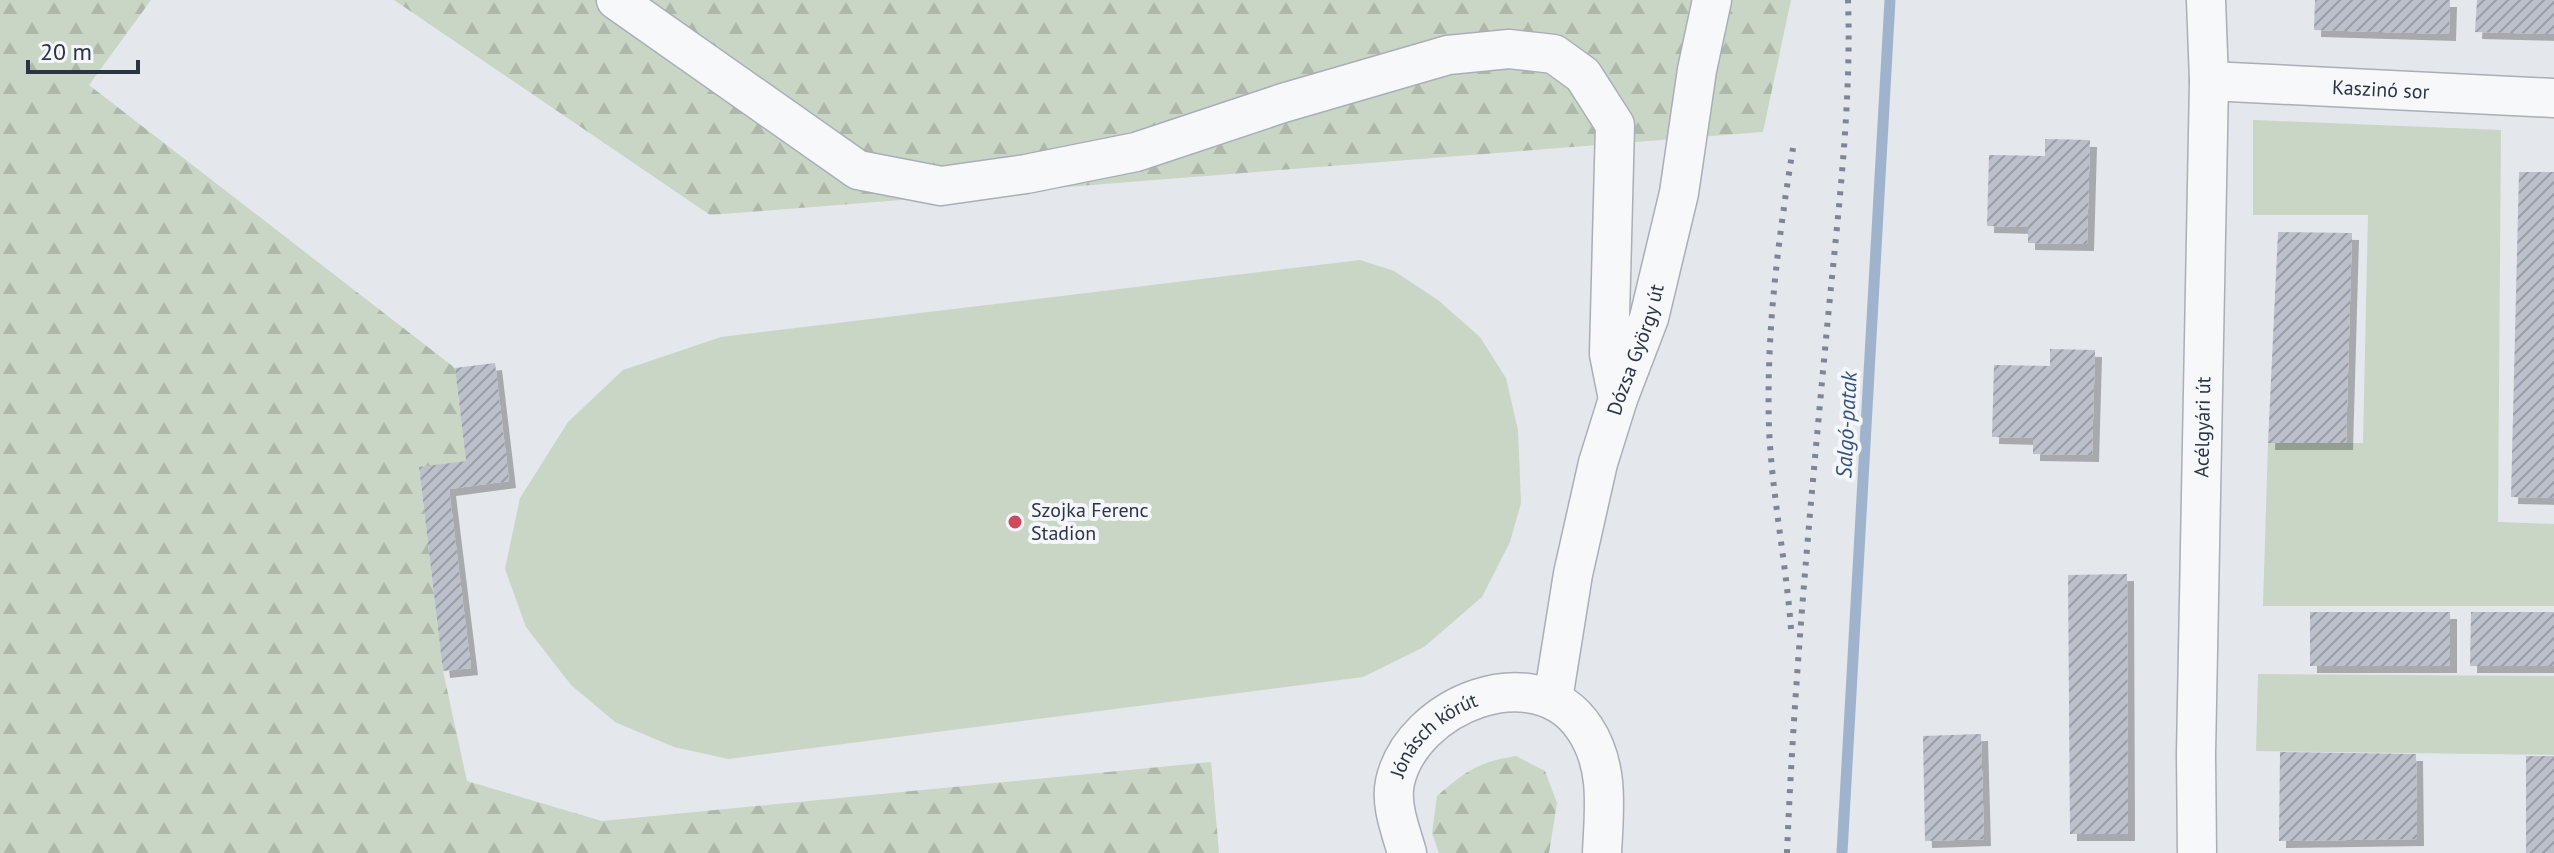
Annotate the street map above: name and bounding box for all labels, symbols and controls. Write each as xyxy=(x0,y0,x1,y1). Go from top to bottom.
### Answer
scale bar xyxy=(28,24,138,74)
text: 20 m xyxy=(40,36,92,67)
street label: Kaszinó sor xyxy=(2332,74,2430,105)
street label: Dózsa György út xyxy=(1601,281,1670,418)
water label: Salgó-patak xyxy=(1829,370,1863,479)
street label: Acélgyári út xyxy=(2188,376,2216,478)
place label: Szojka Ferenc Stadion xyxy=(1031,497,1149,546)
marker: Szojka Ferenc Stadion xyxy=(1006,513,1024,531)
street label: Jónásch körút xyxy=(1384,687,1481,782)

